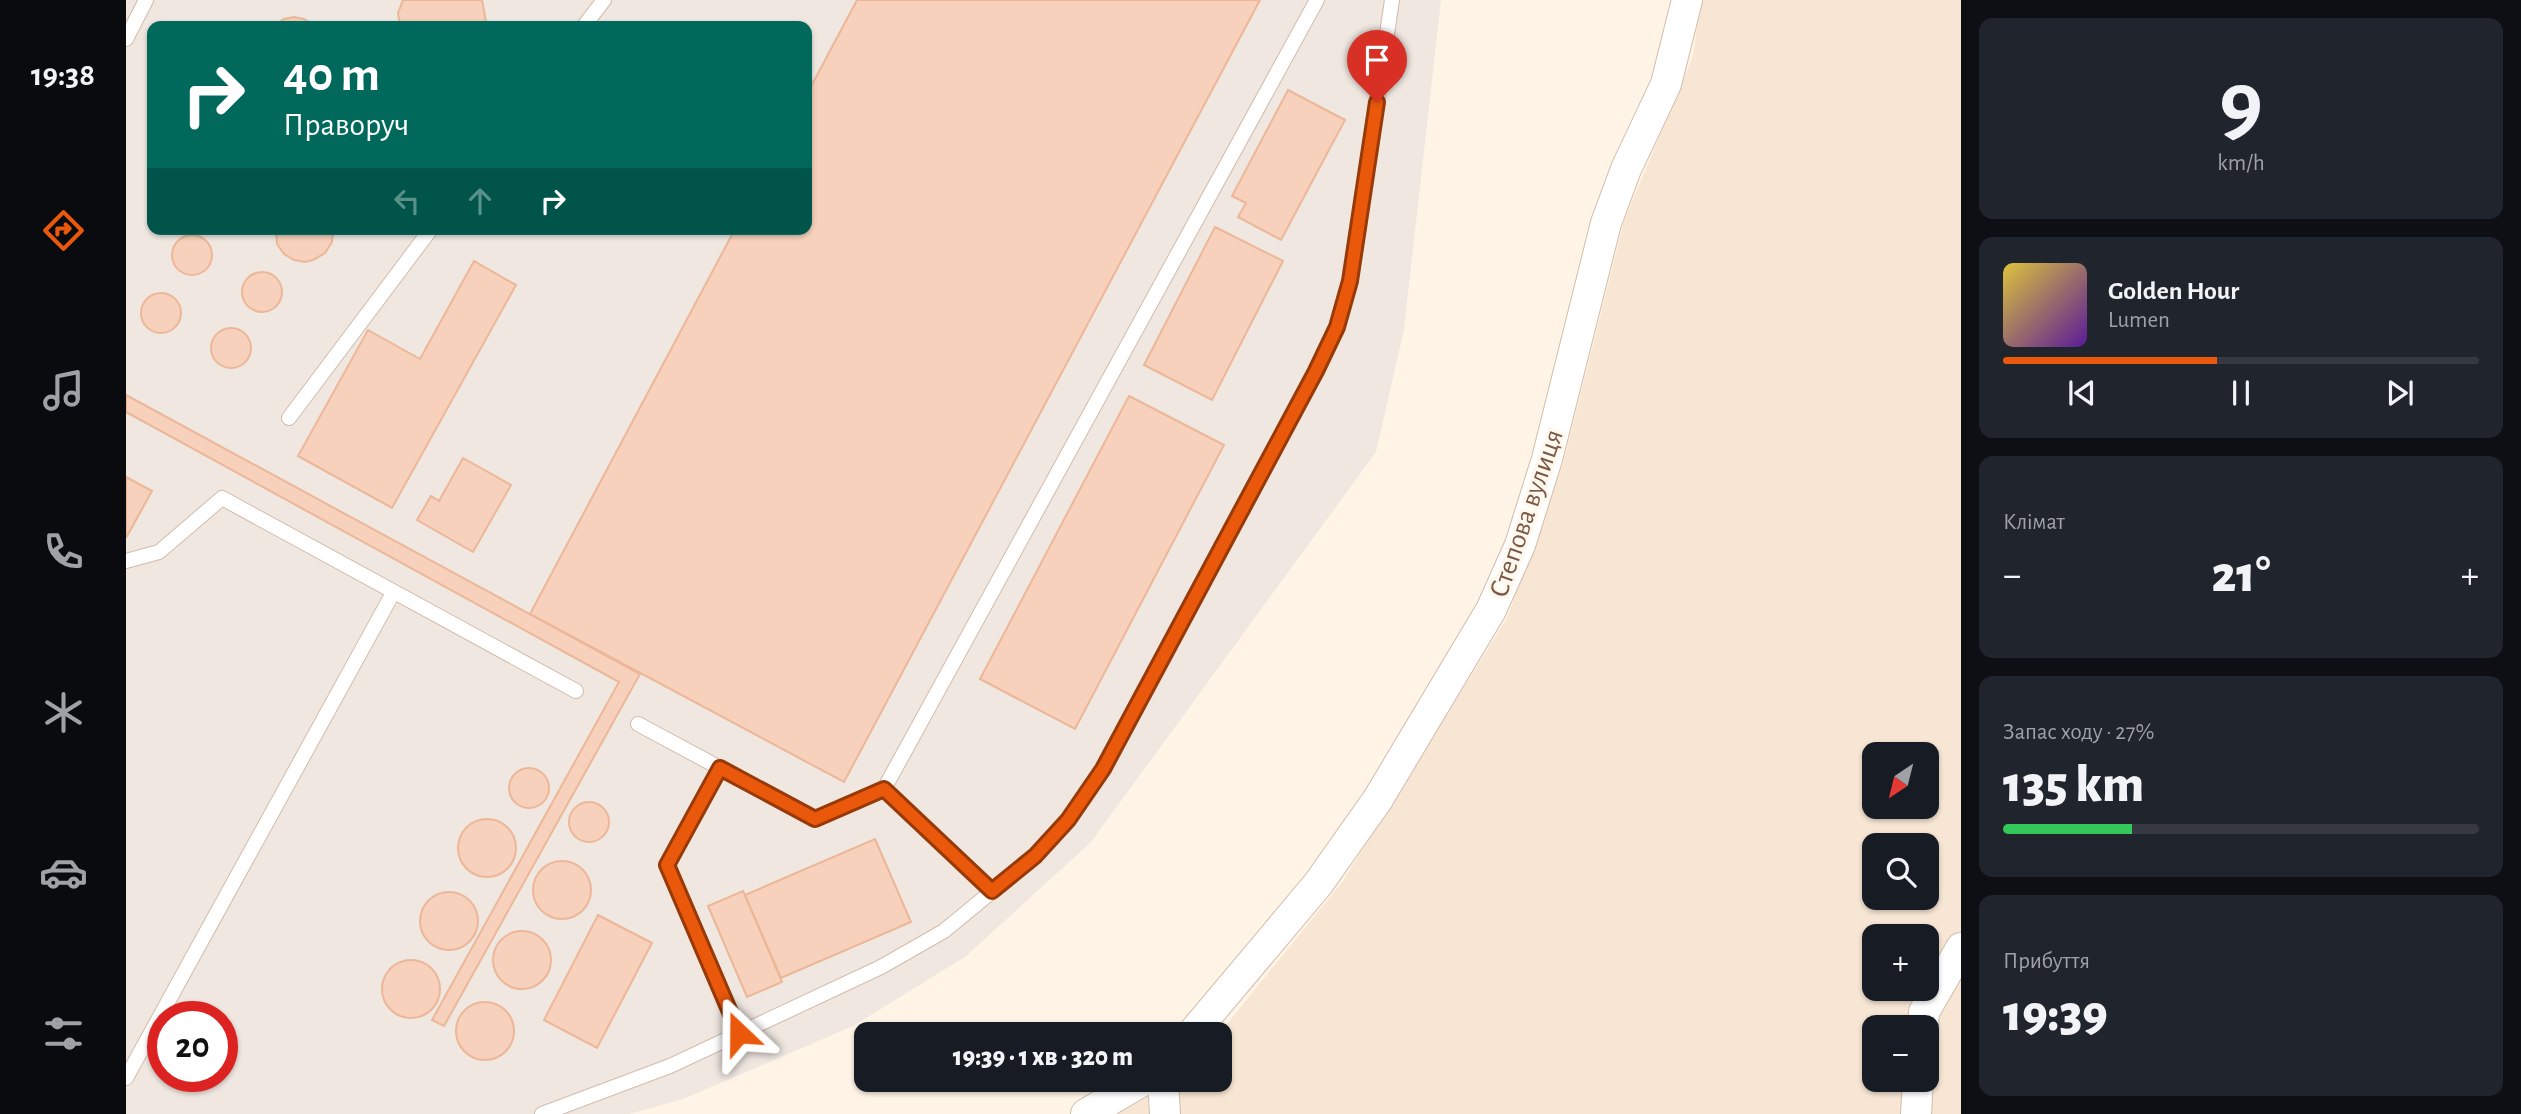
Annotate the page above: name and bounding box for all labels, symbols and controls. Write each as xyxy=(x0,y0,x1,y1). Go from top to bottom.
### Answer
pin xyxy=(1347,30,1407,102)
icon: arrive xyxy=(1358,41,1396,79)
icon: right xyxy=(168,49,259,140)
text: 40 m xyxy=(283,51,380,100)
text: 19:38 xyxy=(31,59,95,91)
text: 9 xyxy=(2219,59,2263,150)
text: Праворуч xyxy=(283,109,409,141)
text: km/h xyxy=(2217,152,2265,175)
icon: left xyxy=(388,182,426,220)
icon: ahead xyxy=(461,182,499,220)
icon: right xyxy=(534,182,572,220)
icon: directions xyxy=(39,206,88,255)
text: Golden Hour xyxy=(2108,278,2239,304)
text: Lumen xyxy=(2108,309,2170,332)
icon: music xyxy=(39,366,88,415)
icon: previous xyxy=(2063,374,2101,412)
icon: pause xyxy=(2222,374,2260,412)
icon: next xyxy=(2381,374,2419,412)
street label: Степова вулиця xyxy=(1485,426,1569,601)
text: Клімат xyxy=(2003,511,2065,534)
icon: phone xyxy=(39,527,88,576)
text: 21° xyxy=(2211,549,2271,601)
text: − xyxy=(2003,557,2021,595)
text: + xyxy=(2461,557,2479,595)
icon: climate xyxy=(39,688,88,737)
text: Запас ходу · 27% xyxy=(2003,721,2154,744)
north arrow xyxy=(1862,742,1939,819)
map controls xyxy=(1862,742,1939,1092)
text: 135 km xyxy=(2003,759,2144,811)
button: search xyxy=(1862,833,1939,910)
icon: car xyxy=(39,848,88,897)
button: + xyxy=(1862,924,1939,1001)
text: Прибуття xyxy=(2003,950,2090,973)
text: 19:39 xyxy=(2003,988,2108,1040)
position arrow xyxy=(702,996,776,1070)
speed limit sign: 20 xyxy=(147,1001,238,1092)
icon: filters xyxy=(39,1009,88,1058)
button: − xyxy=(1862,1015,1939,1092)
text: 19:39 · 1 хв · 320 m xyxy=(953,1044,1133,1070)

